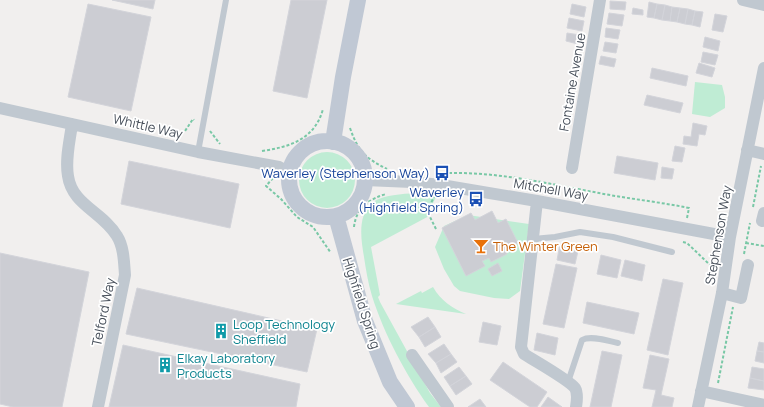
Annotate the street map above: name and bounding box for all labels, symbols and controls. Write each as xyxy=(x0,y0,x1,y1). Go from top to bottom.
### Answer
street label: Fontaine Avenue xyxy=(554,31,590,133)
street label: Whittle Way xyxy=(111,109,185,143)
place label: Waverley (Stephenson Way) xyxy=(261,164,430,182)
bus stop icon: Waverley (Stephenson Way) xyxy=(433,164,451,182)
street label: Mitchell Way xyxy=(512,174,590,204)
place label: Waverley (Highfield Spring) xyxy=(358,183,464,216)
street label: Stephenson Way xyxy=(700,184,736,286)
bus stop icon: Waverley (Highfield Spring) xyxy=(467,190,485,208)
bar icon: The Winter Green xyxy=(472,237,490,255)
place label: The Winter Green xyxy=(493,237,598,255)
street label: Highfield Spring xyxy=(339,255,385,351)
street label: Telford Way xyxy=(87,276,119,348)
place label: Loop Technology Sheffield xyxy=(233,315,335,348)
building icon: Loop Technology Sheffield xyxy=(212,322,230,340)
place label: Elkay Laboratory Products xyxy=(177,349,275,382)
building icon: Elkay Laboratory Products xyxy=(156,356,174,374)

